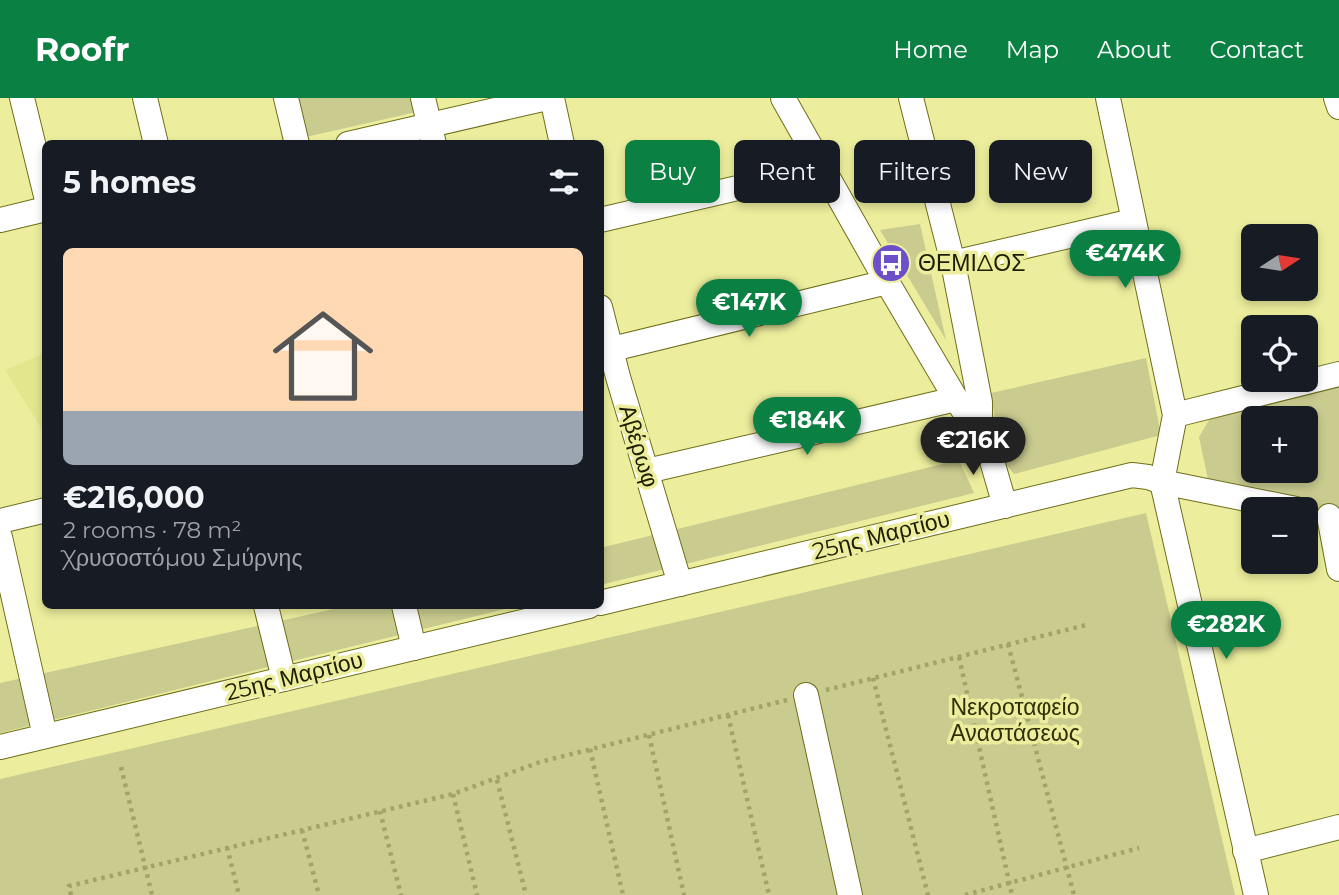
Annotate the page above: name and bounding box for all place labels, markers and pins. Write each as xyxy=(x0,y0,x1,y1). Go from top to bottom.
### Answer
pin: €474K xyxy=(1076,230,1174,290)
bus stop icon: ΘΕΜΙΔΟΣ xyxy=(870,242,912,284)
place label: ΘΕΜΙΔΟΣ xyxy=(918,249,1025,277)
pin: €147K xyxy=(700,280,798,339)
pin: €184K xyxy=(758,398,856,457)
pin: €216K xyxy=(924,418,1022,477)
pin: €282K xyxy=(1177,602,1275,661)

